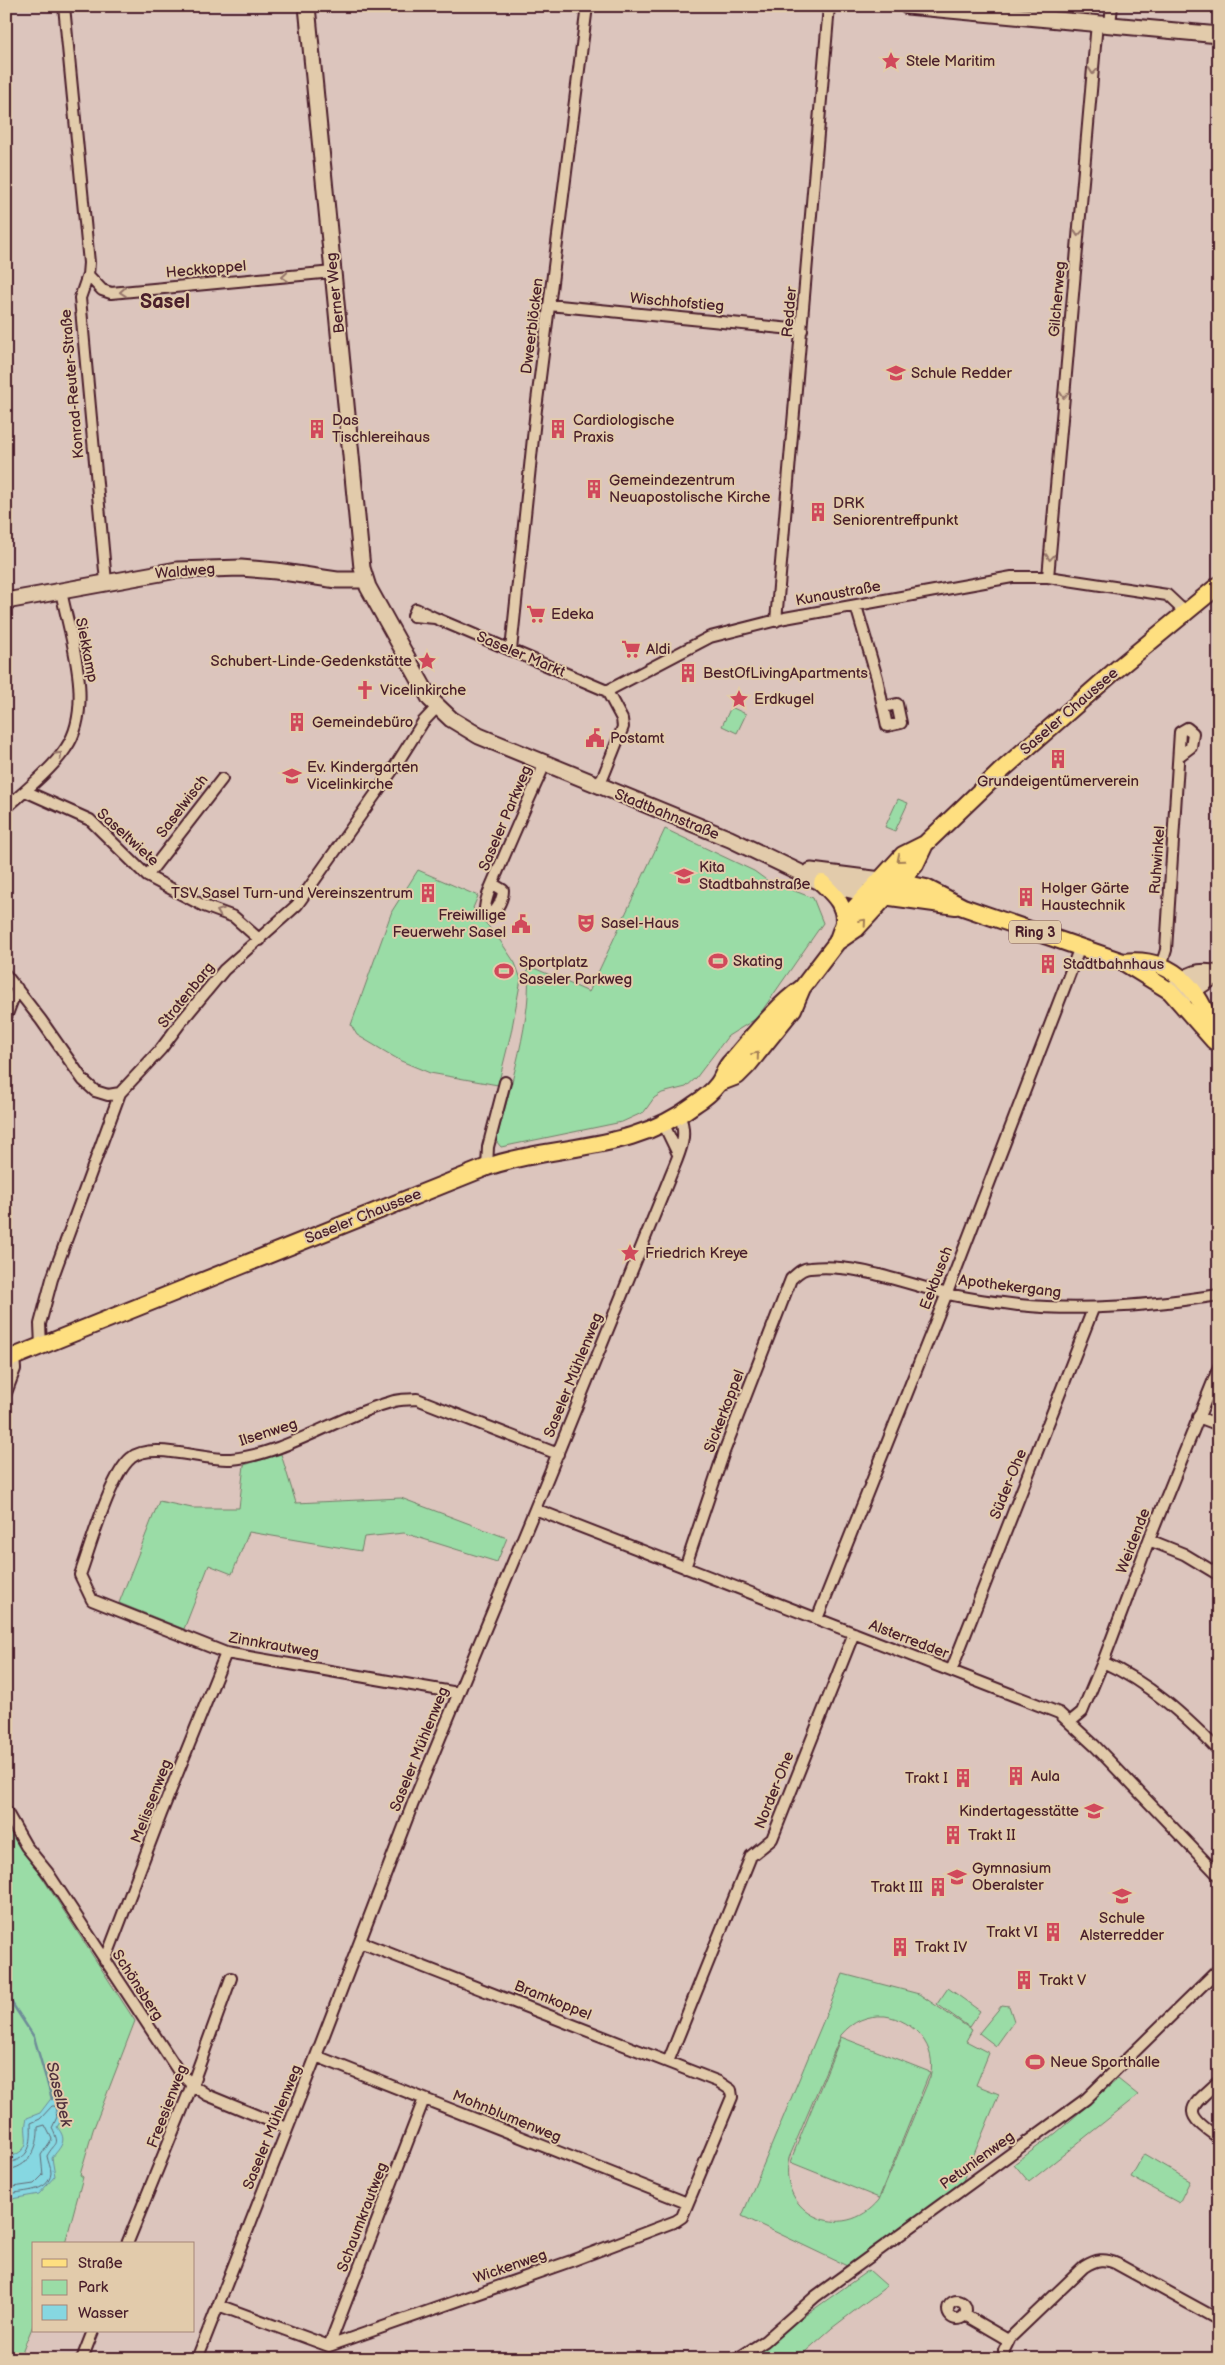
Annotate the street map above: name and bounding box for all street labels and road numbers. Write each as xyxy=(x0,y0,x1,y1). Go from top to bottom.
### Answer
street label: Berner Weg xyxy=(322,252,349,334)
street label: Heckkoppel xyxy=(165,257,247,282)
street label: Gilcherweg xyxy=(1045,260,1070,338)
street label: Dweerblöcken xyxy=(517,277,548,375)
street label: Redder xyxy=(778,285,801,338)
street label: Wischhofstieg xyxy=(629,289,725,316)
street label: Konrad-Reuter-Straße xyxy=(56,308,89,460)
street label: Waldweg xyxy=(154,559,216,584)
street label: Kunaustraße xyxy=(794,577,882,610)
street label: Siekkamp xyxy=(71,616,102,684)
street label: Saseler Markt xyxy=(473,627,568,682)
street label: Saseler Chaussee xyxy=(1016,663,1122,759)
street label: Saseler Parkweg xyxy=(475,762,536,874)
street label: Saselwisch xyxy=(152,771,212,842)
street label: Stadtbahnstraße xyxy=(612,785,722,844)
street label: Saseltwiete xyxy=(93,804,163,870)
street label: Ruhwinkel xyxy=(1146,825,1169,895)
road number: Ring 3 xyxy=(1009,920,1061,944)
street label: Stratenbarg xyxy=(154,958,219,1032)
street label: Saseler Chaussee xyxy=(302,1184,424,1248)
street label: Eekbusch xyxy=(916,1244,957,1313)
street label: Apothekergang xyxy=(957,1271,1062,1302)
street label: Saseler Mühlenweg xyxy=(540,1310,607,1440)
street label: Sickerkoppel xyxy=(700,1367,749,1455)
street label: Ilsenweg xyxy=(237,1414,300,1451)
street label: Süder-Ohe xyxy=(986,1446,1031,1522)
street label: Weidende xyxy=(1112,1506,1155,1577)
street label: Alsterredder xyxy=(866,1616,952,1664)
street label: Zinnkrautweg xyxy=(226,1628,320,1663)
street label: Saseler Mühlenweg xyxy=(386,1684,453,1814)
street label: Norder-Ohe xyxy=(750,1749,799,1832)
street label: Melissenweg xyxy=(127,1757,176,1846)
street label: Schönsberg xyxy=(108,1946,168,2024)
street label: Bramkoppel xyxy=(511,1976,594,2025)
street label: Freesienweg xyxy=(143,2062,192,2150)
street label: Saseler Mühlenweg xyxy=(239,2062,306,2192)
street label: Mohnblumenweg xyxy=(450,2086,564,2147)
street label: Petunienweg xyxy=(936,2127,1018,2194)
street label: Schaumkrautweg xyxy=(333,2160,392,2275)
street label: Wickenweg xyxy=(471,2245,549,2288)

